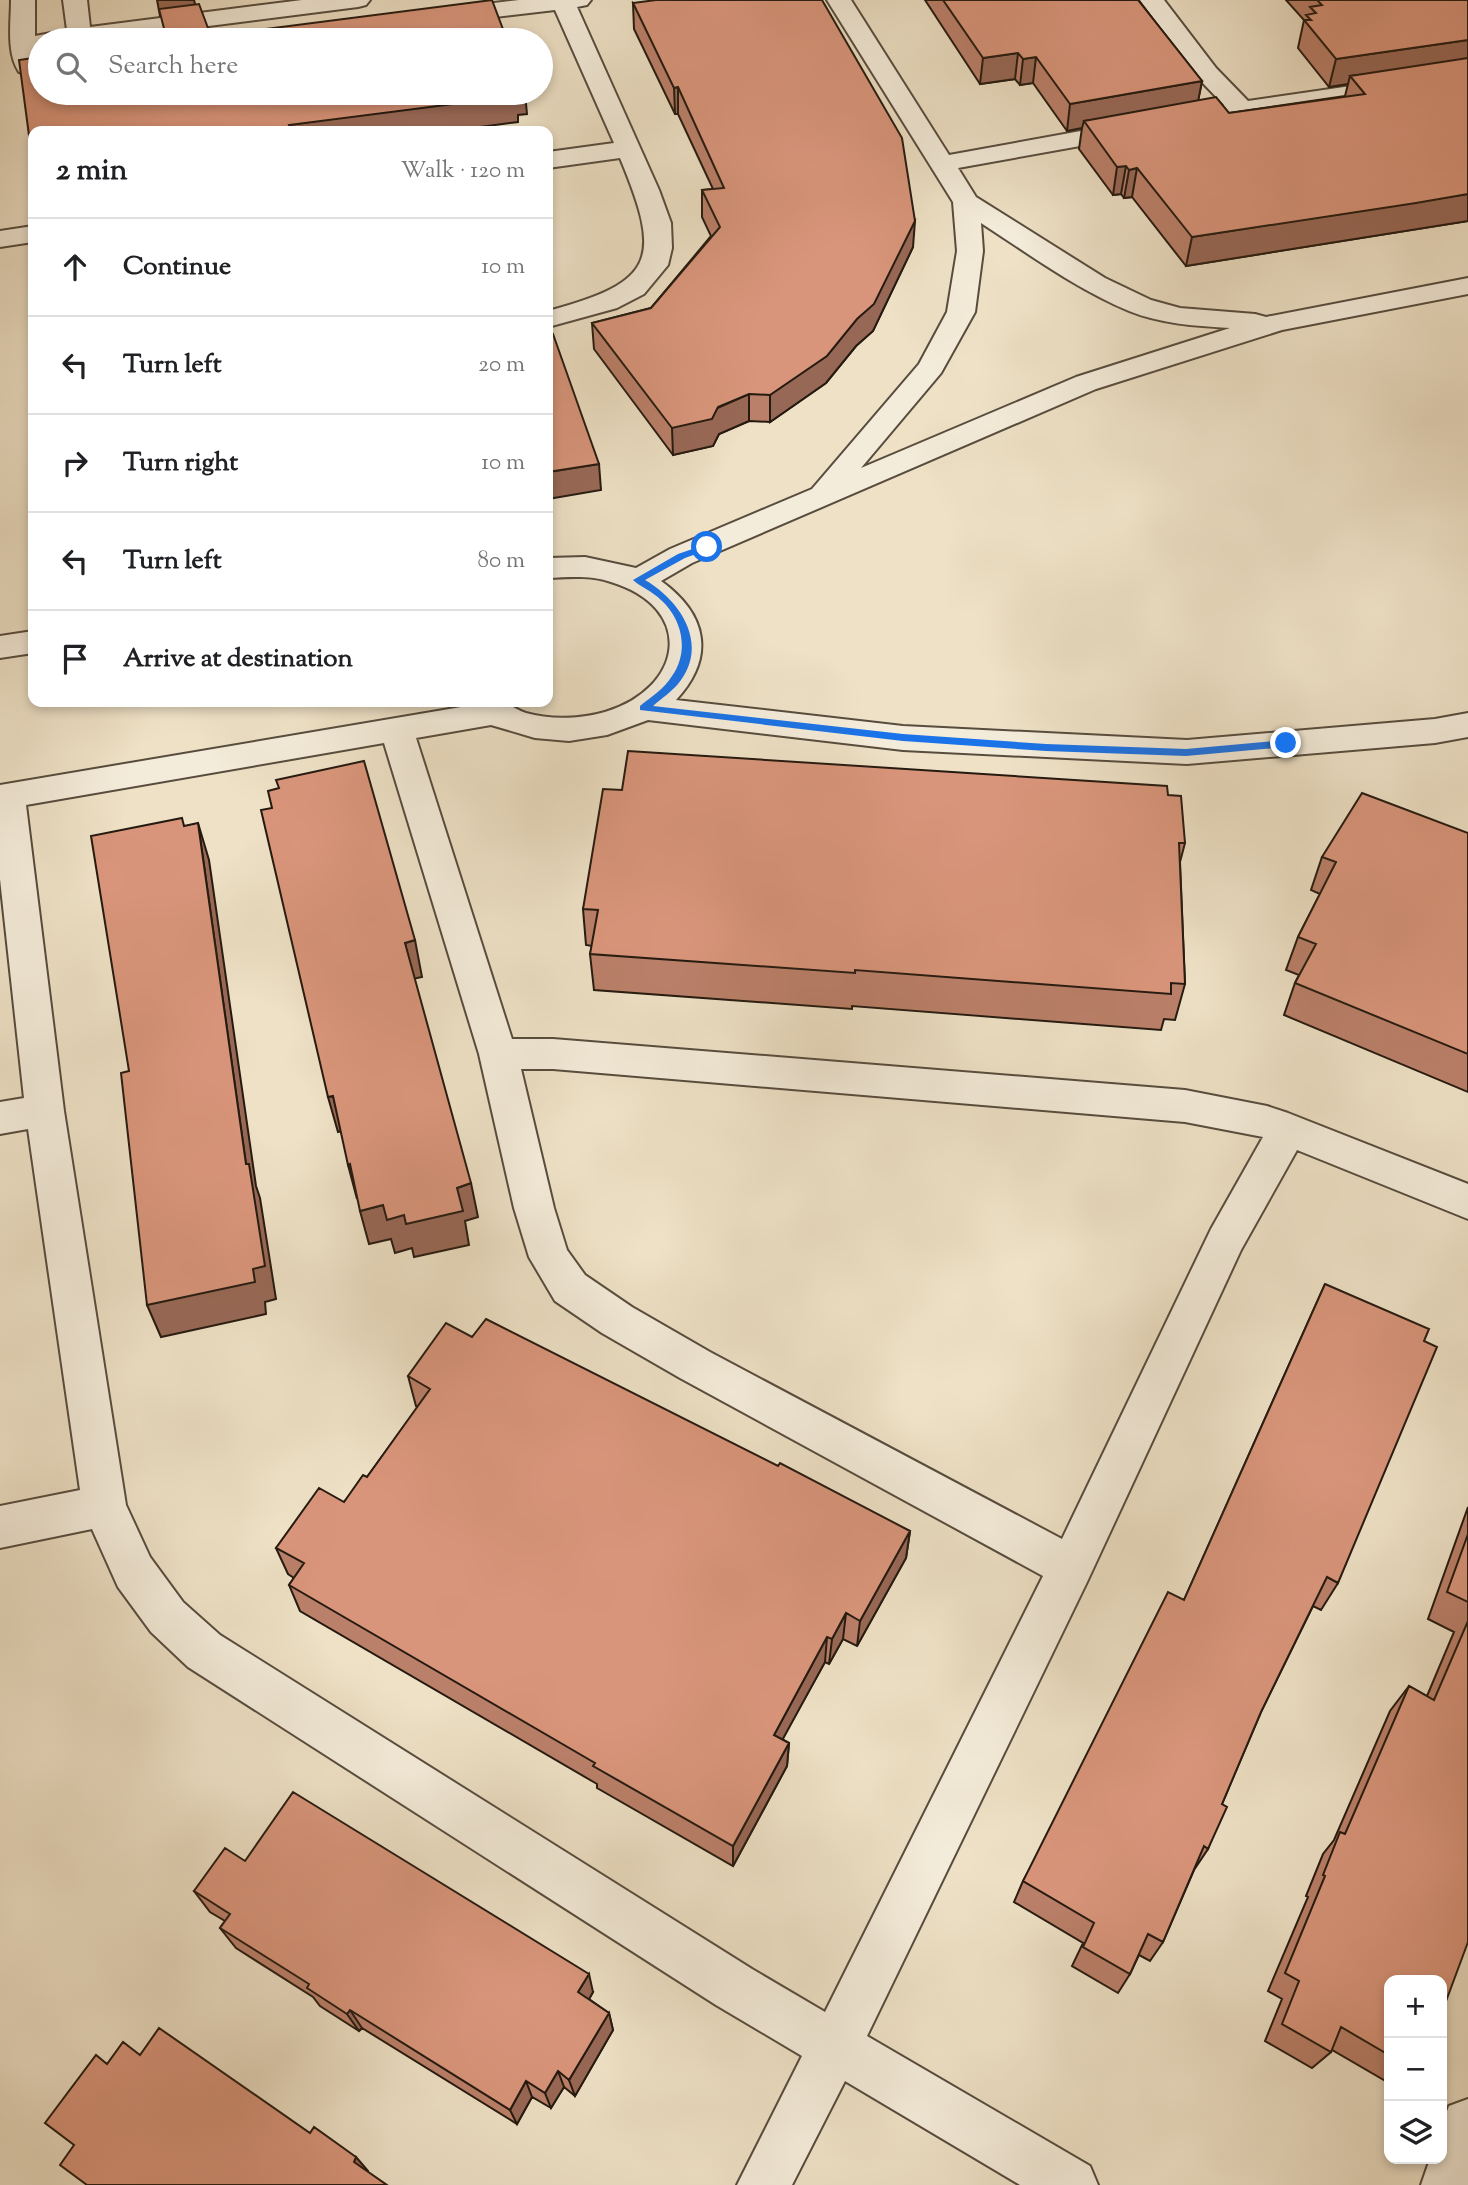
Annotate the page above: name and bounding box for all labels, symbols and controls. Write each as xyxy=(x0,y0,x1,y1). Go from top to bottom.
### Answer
search box xyxy=(28,28,553,105)
icon: search xyxy=(52,48,90,86)
text: Search here xyxy=(108,48,238,85)
text: 2 min xyxy=(56,150,128,193)
text: Walk · 120 m xyxy=(401,155,525,188)
icon: ahead xyxy=(56,248,94,286)
text: Continue xyxy=(123,249,231,286)
text: 10 m xyxy=(481,251,525,284)
icon: left xyxy=(56,346,94,384)
text: Turn left xyxy=(123,347,222,384)
text: 20 m xyxy=(478,349,525,382)
icon: right xyxy=(56,444,94,482)
text: Turn right xyxy=(123,445,238,482)
text: 10 m xyxy=(481,447,525,480)
route start xyxy=(691,531,722,562)
icon: left xyxy=(56,542,94,580)
text: Turn left xyxy=(123,543,222,580)
text: 80 m xyxy=(477,545,525,578)
icon: arrive xyxy=(56,640,94,678)
text: Arrive at destination xyxy=(123,641,353,678)
route end xyxy=(1270,727,1301,758)
map controls xyxy=(1384,1975,1447,2164)
button: + xyxy=(1384,1975,1447,2038)
button: − xyxy=(1384,2038,1447,2101)
button: layers xyxy=(1384,2101,1447,2164)

